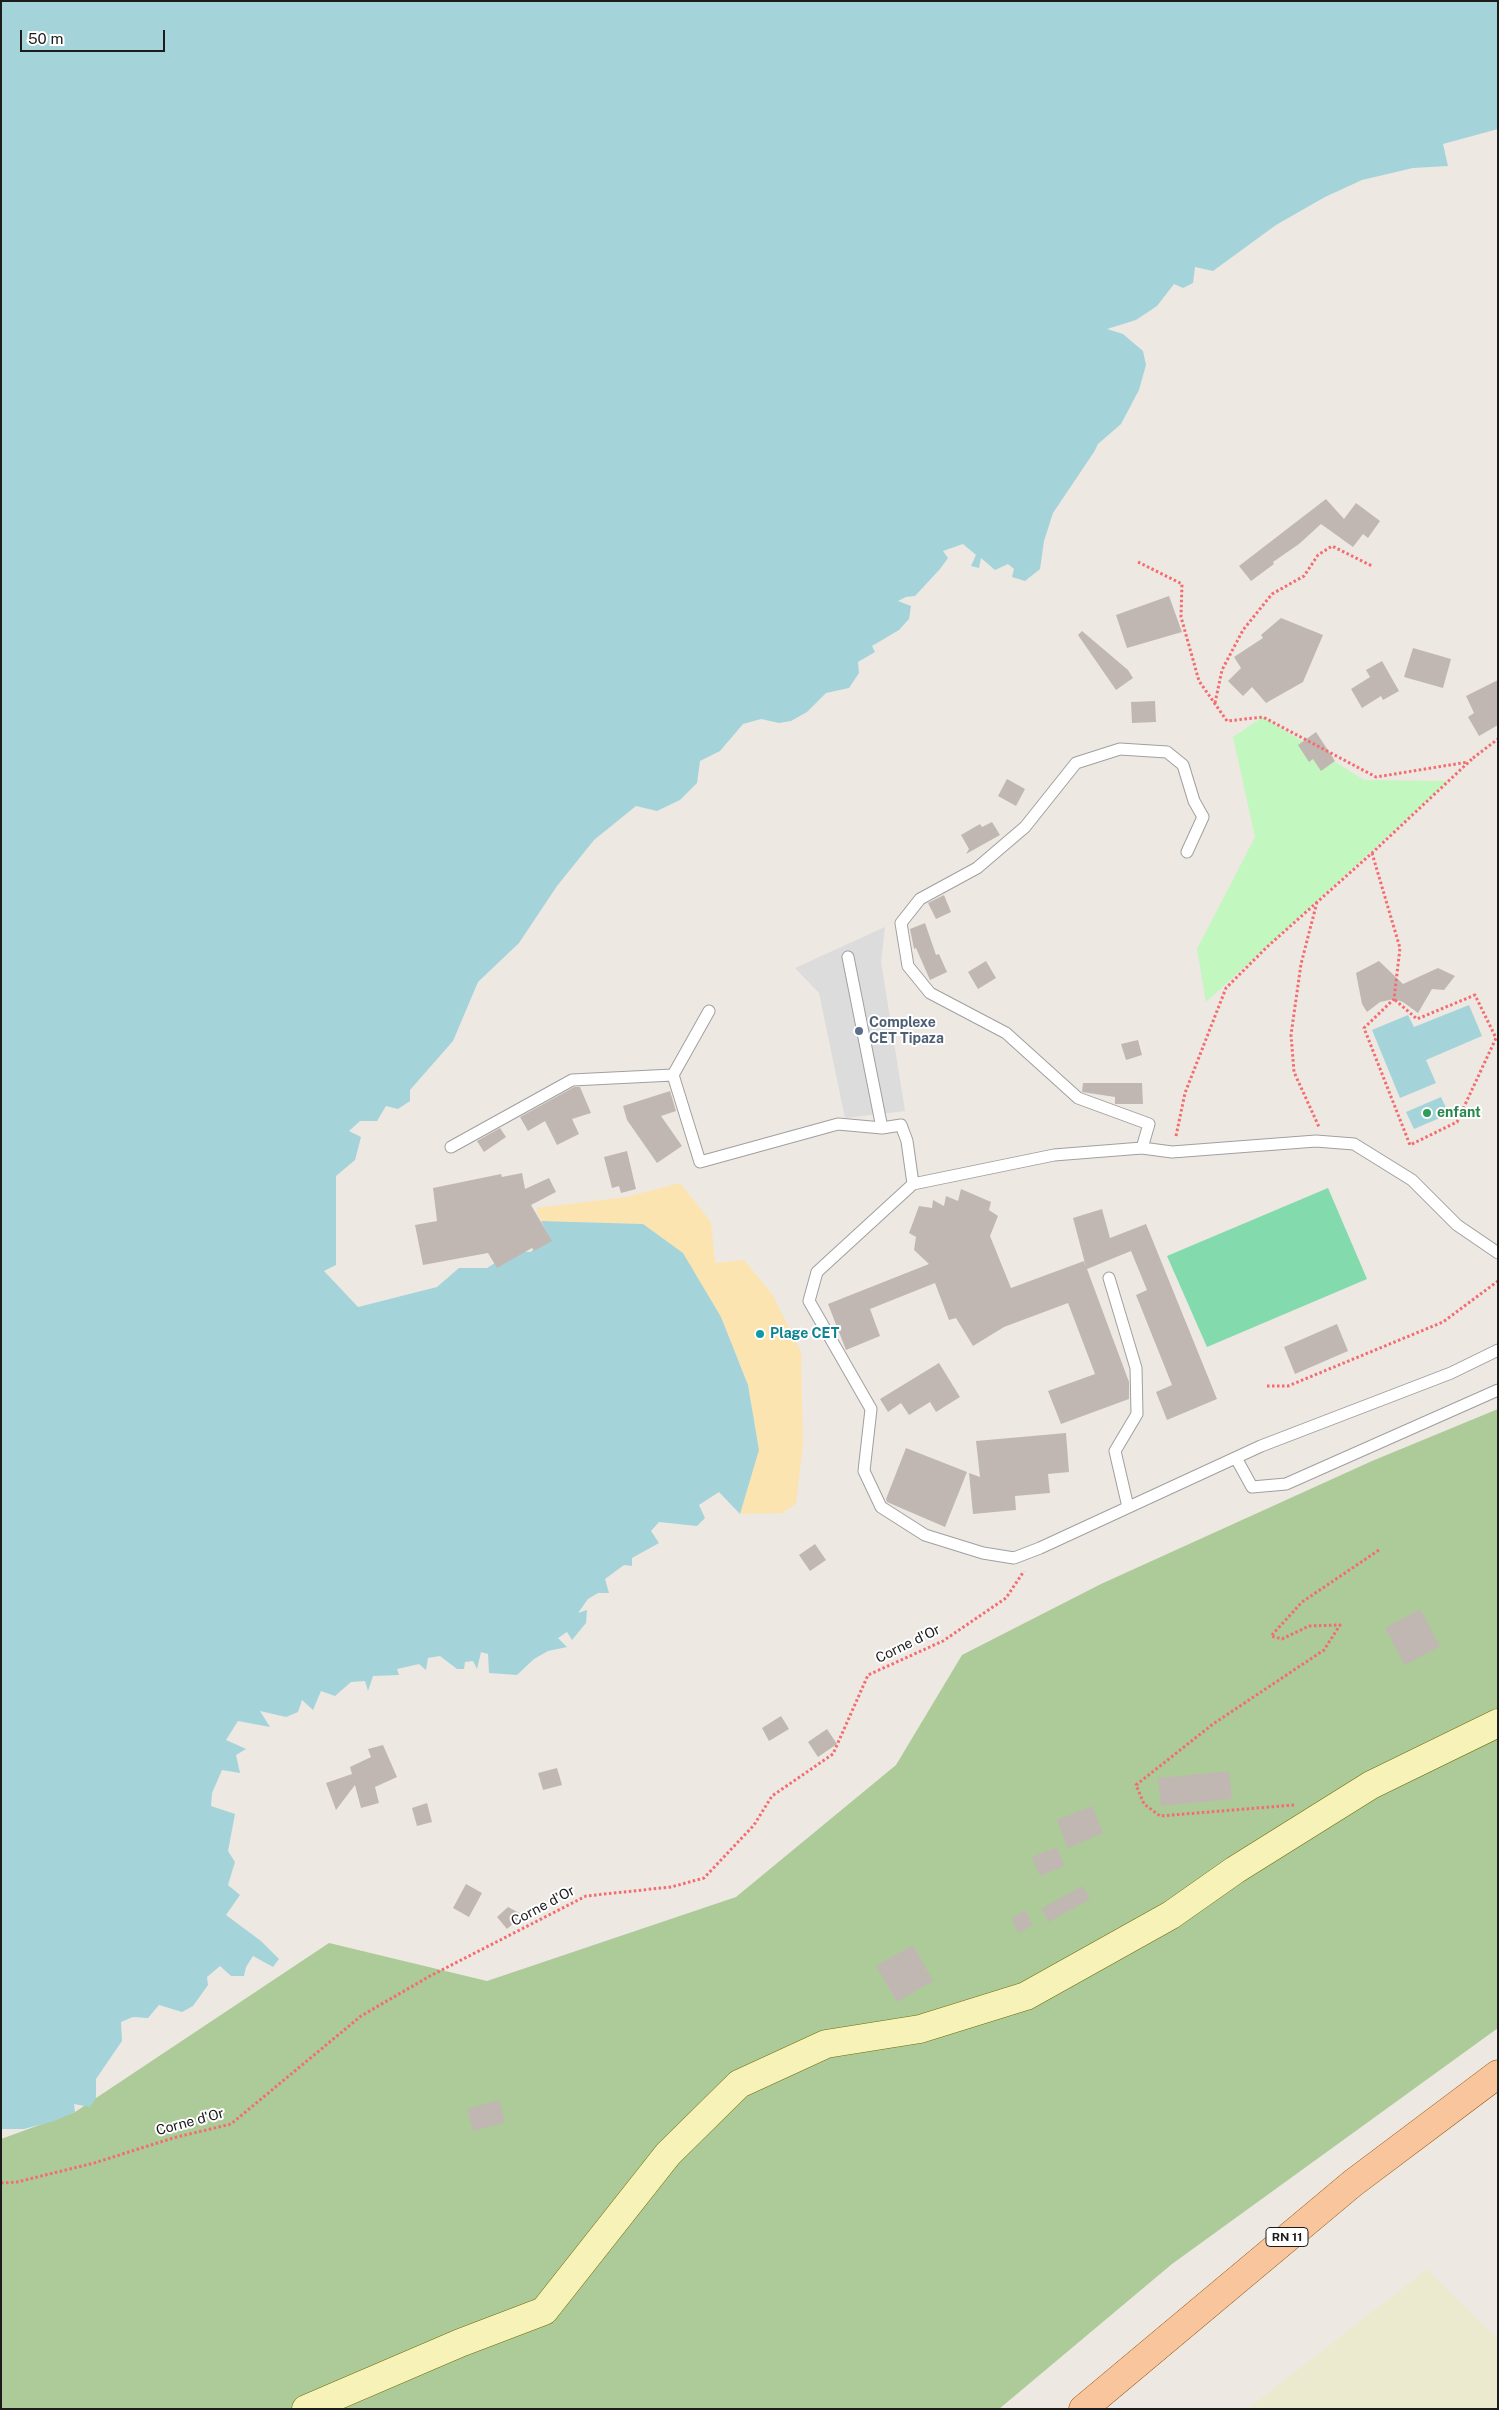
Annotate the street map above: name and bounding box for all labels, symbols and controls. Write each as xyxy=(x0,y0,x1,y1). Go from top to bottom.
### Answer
scale bar xyxy=(22,20,168,52)
text: 50 m xyxy=(28,30,63,47)
place label: Complexe CET Tipaza xyxy=(869,1015,944,1048)
marker: Complexe CET Tipaza xyxy=(853,1025,865,1037)
place label: enfant xyxy=(1437,1105,1481,1121)
marker: enfant xyxy=(1421,1107,1433,1119)
place label: Plage CET xyxy=(770,1326,839,1342)
marker: Plage CET xyxy=(754,1328,766,1340)
street label: Corne d'Or xyxy=(873,1621,943,1667)
street label: Corne d'Or xyxy=(508,1882,578,1930)
street label: Corne d'Or xyxy=(154,2105,226,2139)
road number: RN 11 xyxy=(1266,2228,1308,2246)

